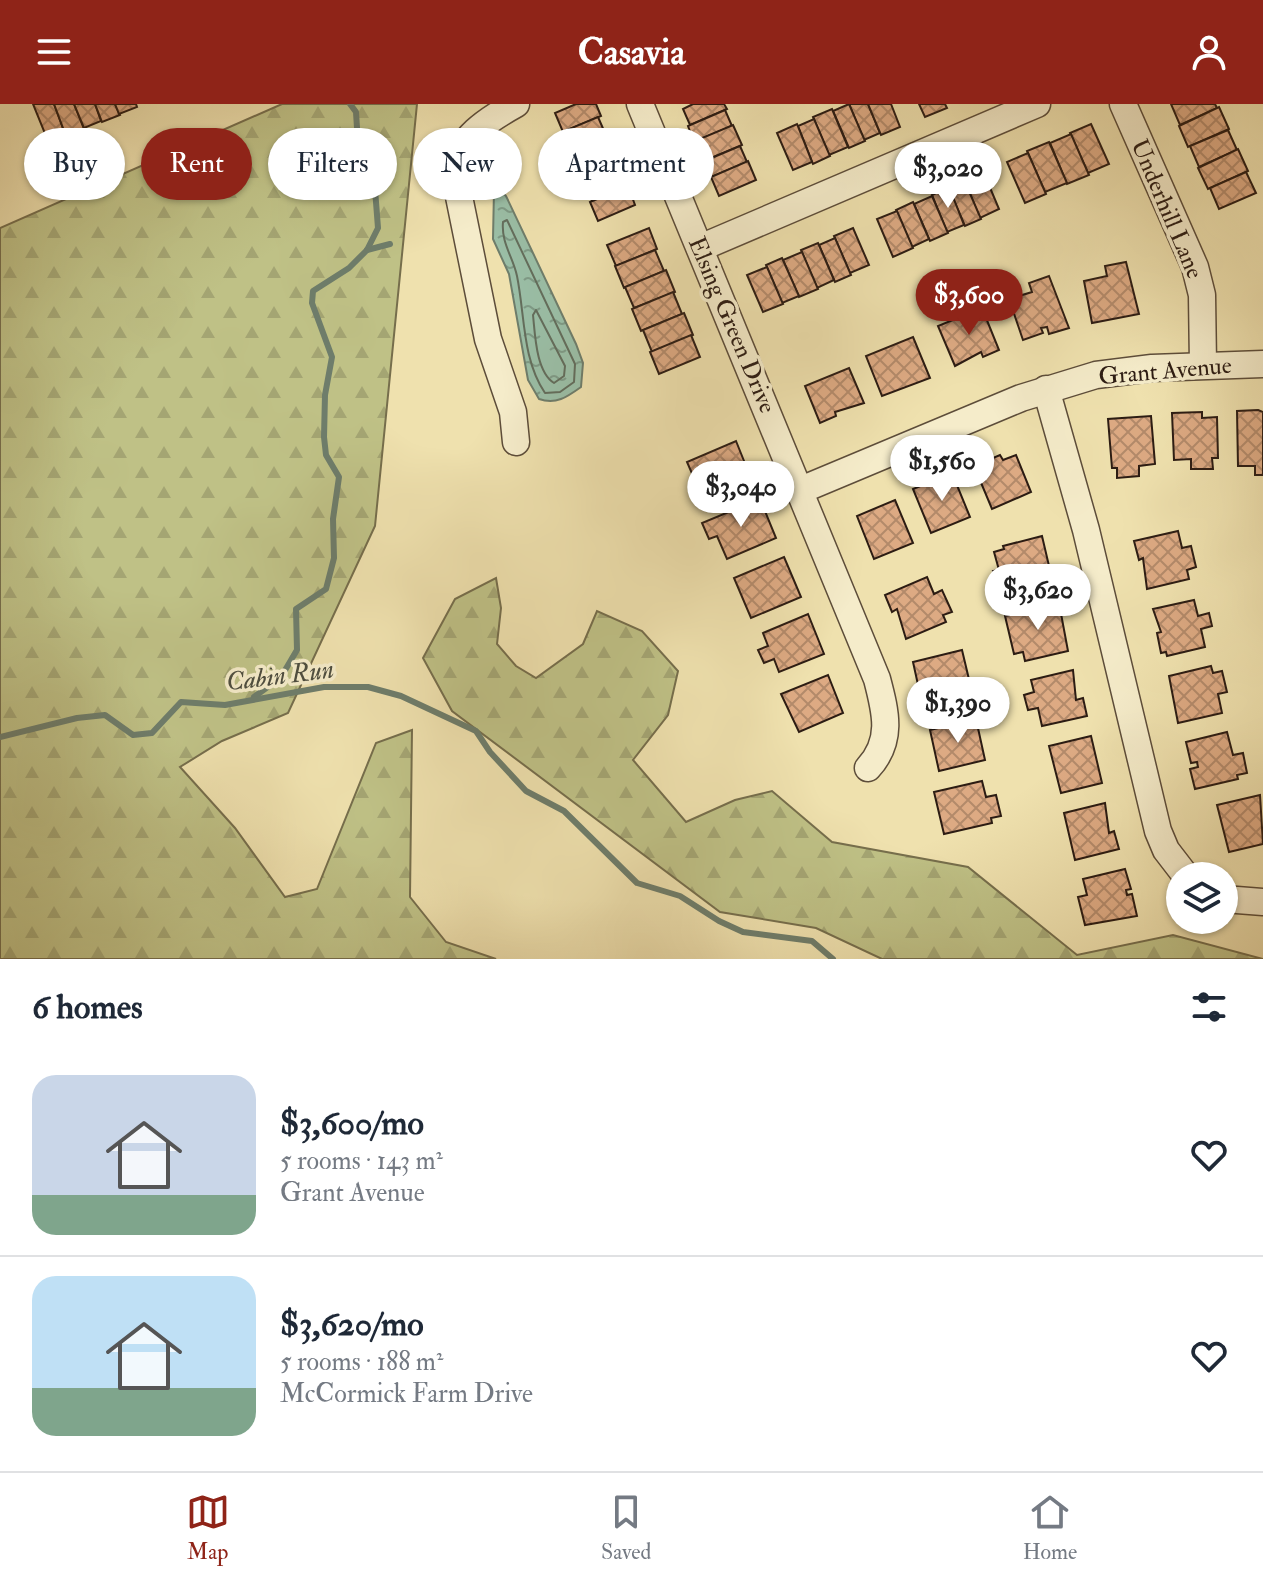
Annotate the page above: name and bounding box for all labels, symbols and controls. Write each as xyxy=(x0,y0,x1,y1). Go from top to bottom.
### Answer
icon: menu xyxy=(32,30,76,74)
text: Casavia xyxy=(578,30,685,75)
icon: person xyxy=(1187,30,1231,74)
chip: Buy xyxy=(24,128,125,200)
chip: Rent xyxy=(141,128,252,200)
chip: Filters xyxy=(268,128,397,200)
chip: New xyxy=(413,128,522,200)
chip: Apartment xyxy=(538,128,714,200)
street label: Underhill Lane xyxy=(1124,135,1210,283)
pin: $3,020 xyxy=(883,142,1013,210)
text: $3,020 xyxy=(913,152,983,184)
street label: Elsing Green Drive xyxy=(681,232,783,418)
pin: $3,600 xyxy=(904,269,1034,337)
text: $3,600 xyxy=(934,279,1004,311)
street label: Grant Avenue xyxy=(1097,350,1233,392)
pin: $1,560 xyxy=(877,435,1007,503)
text: $1,560 xyxy=(908,445,976,477)
pin: $3,040 xyxy=(676,461,806,529)
text: $3,040 xyxy=(705,471,777,503)
pin: $3,620 xyxy=(973,564,1103,632)
text: $3,620 xyxy=(1003,574,1073,606)
water label: Cabin Run xyxy=(224,654,336,698)
pin: $1,390 xyxy=(893,677,1023,745)
text: $1,390 xyxy=(925,687,991,719)
map controls xyxy=(1166,862,1238,934)
button: layers xyxy=(1166,862,1238,934)
icon: filters xyxy=(1187,985,1231,1029)
text: 6 homes xyxy=(32,986,143,1029)
text: $3,600/mo xyxy=(280,1102,424,1145)
icon: home xyxy=(96,1107,192,1203)
icon: heart xyxy=(1187,1133,1231,1177)
text: 5 rooms · 143 m² xyxy=(280,1145,443,1177)
text: Grant Avenue xyxy=(280,1177,425,1209)
text: $3,620/mo xyxy=(280,1303,424,1346)
icon: home xyxy=(96,1308,192,1404)
icon: heart xyxy=(1187,1334,1231,1378)
text: 5 rooms · 188 m² xyxy=(280,1346,443,1378)
text: McCormick Farm Drive xyxy=(280,1378,533,1410)
tab: Map xyxy=(186,1490,230,1566)
tab: Saved xyxy=(601,1490,651,1566)
tab: Home xyxy=(1023,1490,1077,1566)

